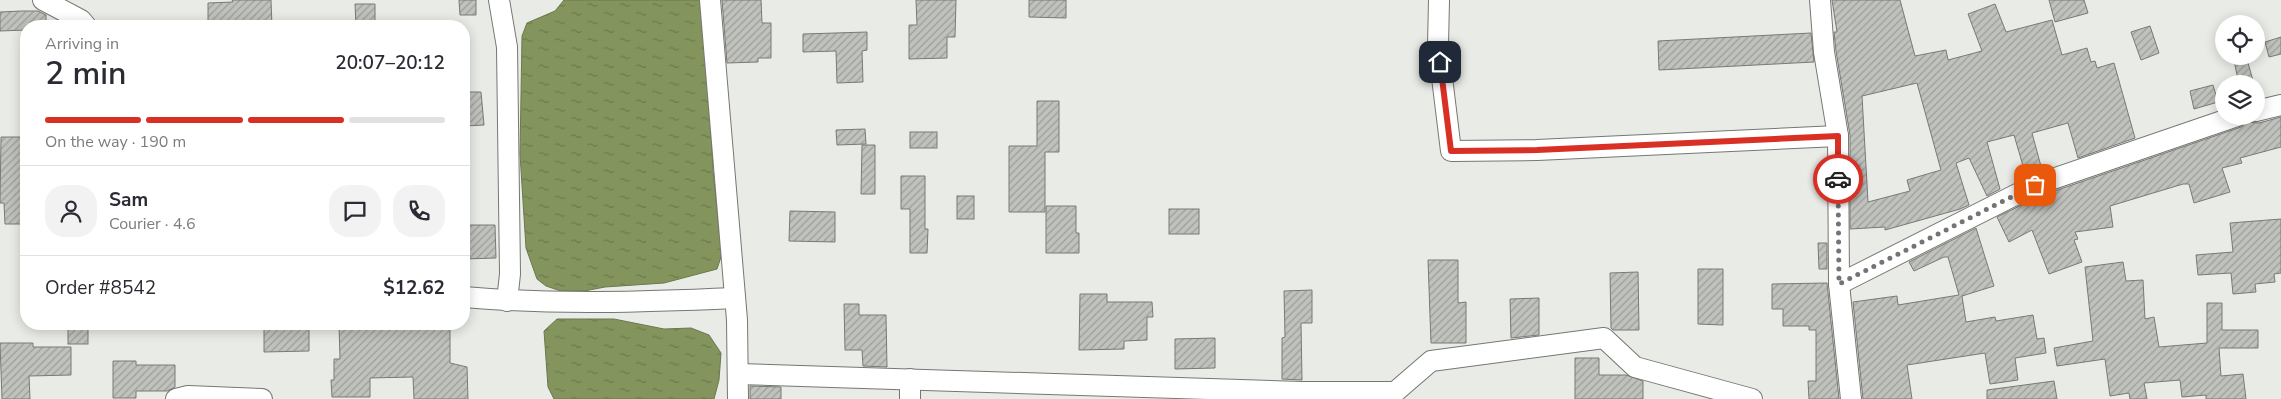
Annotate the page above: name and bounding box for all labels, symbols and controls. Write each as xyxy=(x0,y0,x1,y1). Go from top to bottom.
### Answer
map controls xyxy=(2215,15,2265,125)
button: locate xyxy=(2215,15,2265,65)
text: Arriving in xyxy=(45,33,119,55)
pin xyxy=(1419,41,1461,83)
icon: home xyxy=(1426,48,1454,76)
text: 20:07–20:12 xyxy=(335,50,445,76)
text: 2 min xyxy=(45,52,127,95)
button: layers xyxy=(2215,75,2265,125)
text: On the way · 190 m xyxy=(45,131,186,153)
courier xyxy=(1813,154,1863,204)
pin xyxy=(2014,164,2056,206)
icon: car xyxy=(1824,165,1852,193)
icon: bag xyxy=(2021,171,2049,199)
button: person xyxy=(45,185,97,237)
button: chat xyxy=(329,185,381,237)
button: phone xyxy=(393,185,445,237)
text: Sam xyxy=(109,187,148,213)
text: Courier · 4.6 xyxy=(109,213,195,235)
text: Order #8542 xyxy=(45,275,156,301)
text: $12.62 xyxy=(383,275,445,301)

